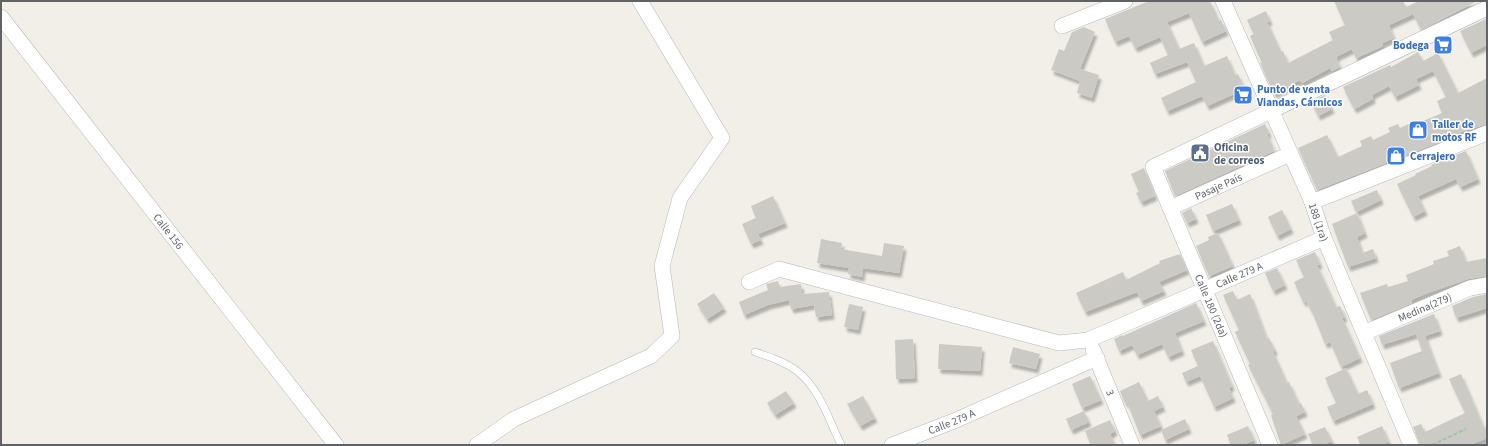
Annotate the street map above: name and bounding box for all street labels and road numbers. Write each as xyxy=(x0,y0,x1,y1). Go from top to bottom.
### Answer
street label: Pasaje País xyxy=(1192,169,1245,203)
street label: 188 (1ra) xyxy=(1305,201,1332,244)
street label: Calle 156 xyxy=(150,210,188,253)
street label: Calle 279 A xyxy=(1213,258,1265,291)
street label: Calle 180 (2da) xyxy=(1191,272,1231,340)
street label: Medina(279) xyxy=(1396,289,1454,325)
street label: 3 xyxy=(1102,387,1118,398)
street label: Calle 279 A xyxy=(926,405,978,438)

